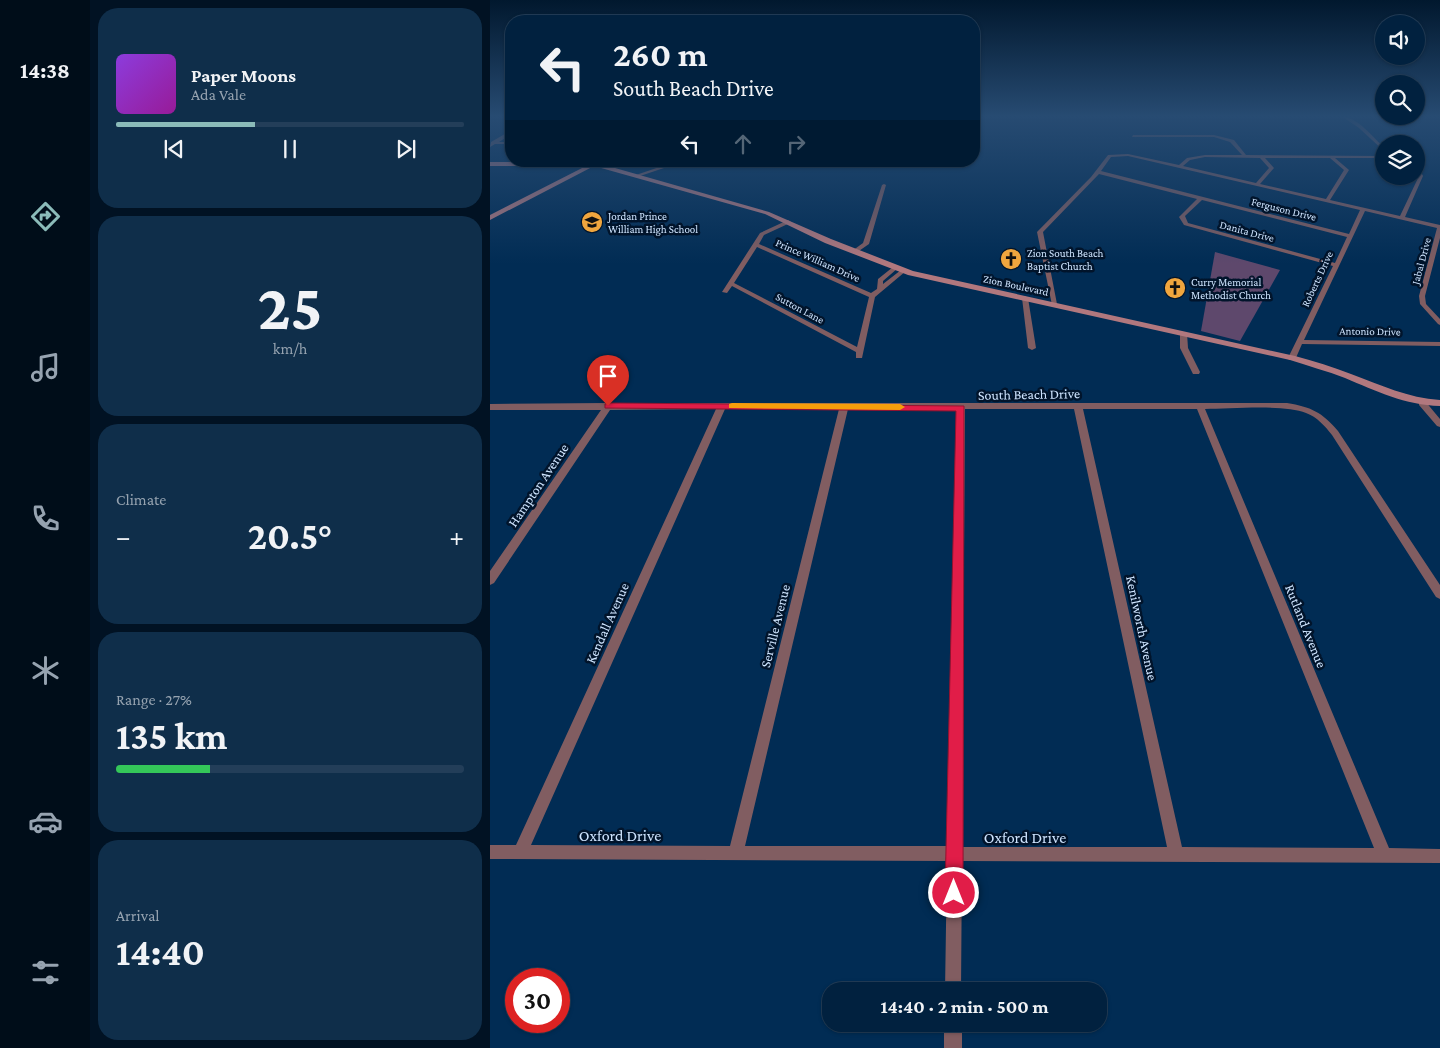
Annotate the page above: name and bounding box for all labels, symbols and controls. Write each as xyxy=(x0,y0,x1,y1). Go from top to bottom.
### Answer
map controls xyxy=(1375,15,1425,185)
button: sound xyxy=(1375,15,1425,65)
icon: left xyxy=(530,35,595,100)
text: 260 m xyxy=(613,35,708,74)
text: 14:38 xyxy=(20,58,70,83)
text: Paper Moons xyxy=(191,65,296,86)
button: search xyxy=(1375,75,1425,125)
text: South Beach Drive xyxy=(613,76,774,101)
text: Ada Vale xyxy=(191,86,246,103)
icon: left xyxy=(676,130,704,158)
icon: ahead xyxy=(729,130,757,158)
icon: right xyxy=(782,130,810,158)
icon: previous xyxy=(160,135,188,163)
icon: pause xyxy=(276,135,304,163)
icon: next xyxy=(392,135,420,163)
button: layers xyxy=(1375,135,1425,185)
street label: Ferguson Drive xyxy=(1250,195,1318,224)
icon: directions xyxy=(28,199,63,234)
school or university icon: Jordan Prince William High School xyxy=(580,210,604,234)
place label: Jordan Prince William High School xyxy=(607,210,698,236)
street label: Danita Drive xyxy=(1218,218,1276,244)
street label: Prince William Drive xyxy=(774,236,862,284)
street label: Jabal Drive xyxy=(1409,236,1434,287)
church icon: Zion South Beach Baptist Church xyxy=(999,247,1023,271)
place label: Zion South Beach Baptist Church xyxy=(1027,247,1104,273)
street label: Roberts Drive xyxy=(1299,249,1335,309)
text: 25 xyxy=(258,271,323,343)
street label: Zion Boulevard xyxy=(982,272,1050,298)
church icon: Curry Memorial Methodist Church xyxy=(1163,276,1187,300)
place label: Curry Memorial Methodist Church xyxy=(1191,276,1271,301)
street label: Sutton Lane xyxy=(774,290,826,326)
street label: Antonio Drive xyxy=(1339,324,1401,338)
text: km/h xyxy=(273,340,307,357)
icon: music xyxy=(28,350,63,385)
pin xyxy=(587,355,629,406)
icon: arrive xyxy=(594,362,622,390)
street label: South Beach Drive xyxy=(978,385,1080,403)
street label: Hampton Avenue xyxy=(504,440,572,530)
text: Climate xyxy=(116,491,166,508)
icon: phone xyxy=(28,501,63,536)
text: 20.5° xyxy=(248,515,332,557)
text: − xyxy=(116,521,131,552)
text: + xyxy=(449,521,464,552)
street label: Kenilworth Avenue xyxy=(1123,574,1161,682)
street label: Kendall Avenue xyxy=(582,580,632,666)
street label: Rutland Avenue xyxy=(1282,582,1330,670)
street label: Serville Avenue xyxy=(757,583,793,669)
icon: climate xyxy=(28,653,63,688)
text: Range · 27% xyxy=(116,691,192,708)
text: 135 km xyxy=(116,715,228,757)
icon: car xyxy=(28,804,63,839)
street label: Oxford Drive xyxy=(579,827,661,844)
street label: Oxford Drive xyxy=(984,829,1066,846)
position arrow xyxy=(927,866,979,918)
text: Arrival xyxy=(116,907,160,924)
text: 14:40 xyxy=(116,931,205,973)
icon: filters xyxy=(28,955,63,990)
speed limit sign: 30 xyxy=(505,968,570,1033)
text: 14:40 · 2 min · 500 m xyxy=(880,996,1049,1017)

